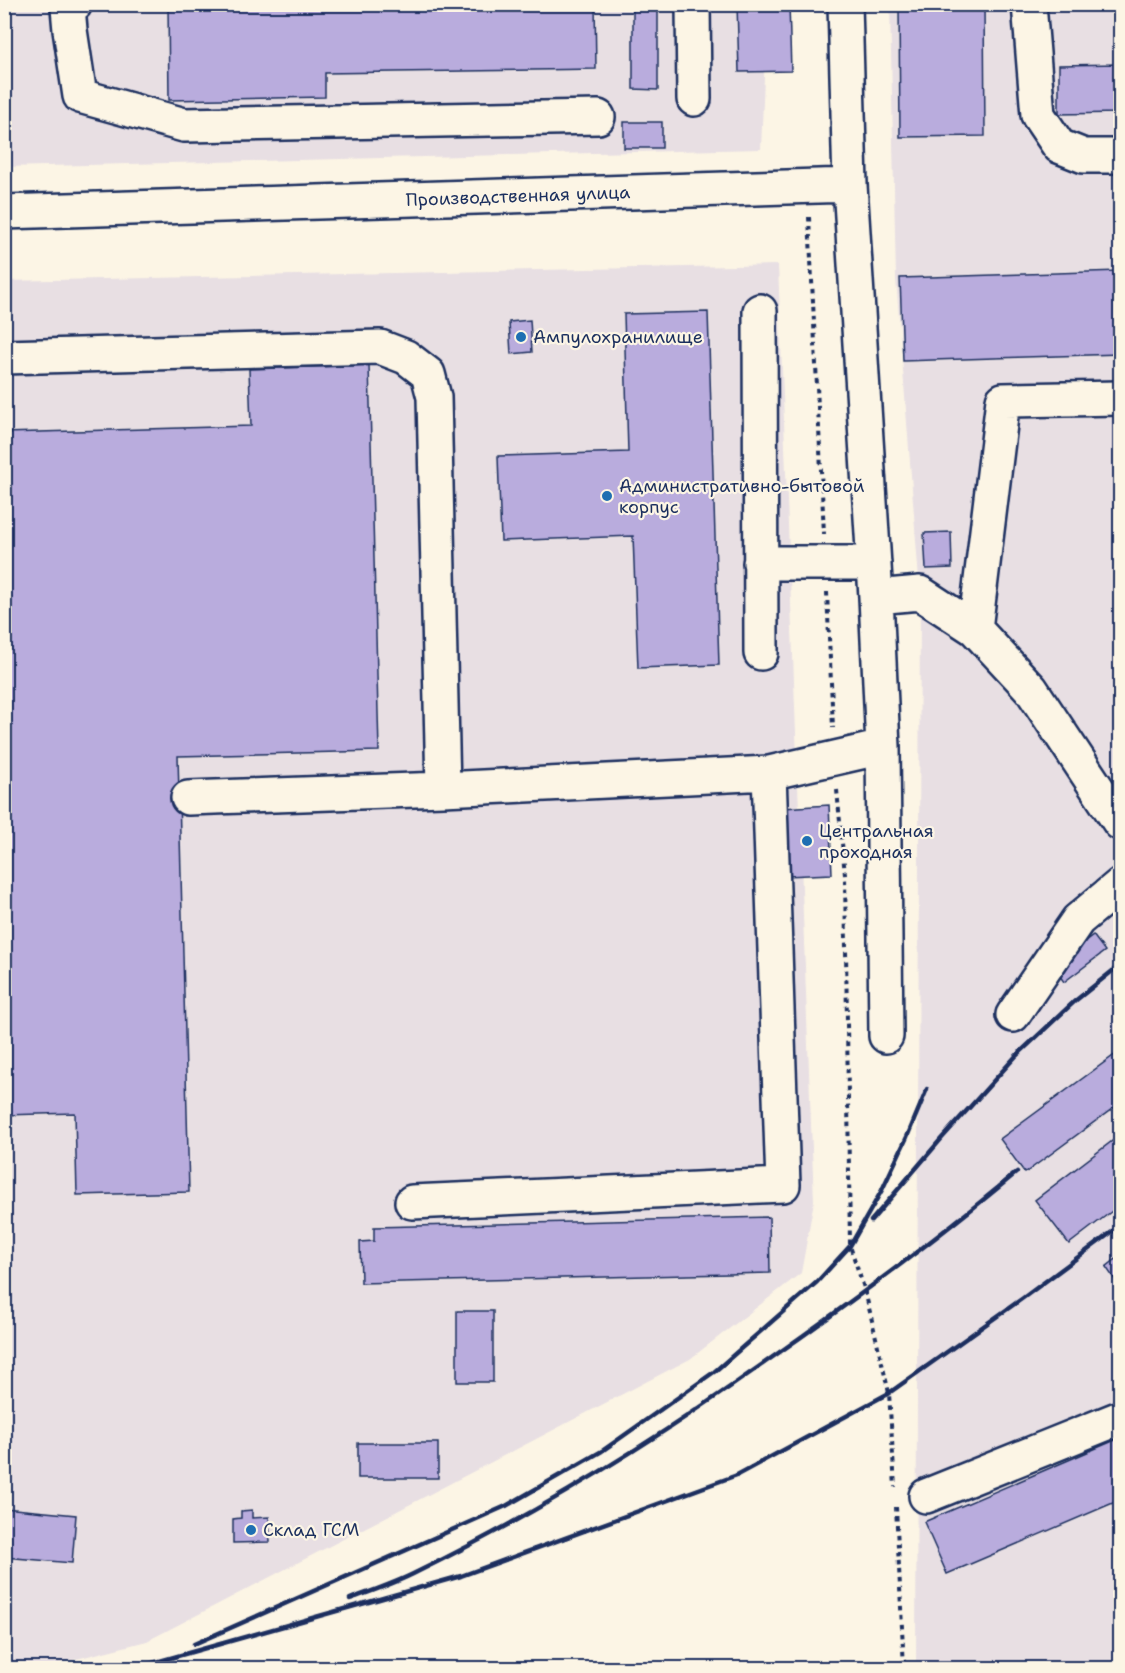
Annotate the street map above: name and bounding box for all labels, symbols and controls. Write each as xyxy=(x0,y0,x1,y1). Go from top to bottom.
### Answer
street label: Производственная улица xyxy=(405,180,631,212)
place label: Ампулохранилище xyxy=(533,325,703,349)
marker: Ампулохранилище xyxy=(514,330,528,344)
place label: Административно-бытовой корпус xyxy=(619,474,865,519)
marker: Административно-бытовой корпус xyxy=(600,489,614,503)
place label: Центральная проходная xyxy=(819,819,934,864)
marker: Центральная проходная xyxy=(800,834,814,848)
place label: Склад ГСМ xyxy=(263,1518,359,1542)
marker: Склад ГСМ xyxy=(244,1523,258,1537)

